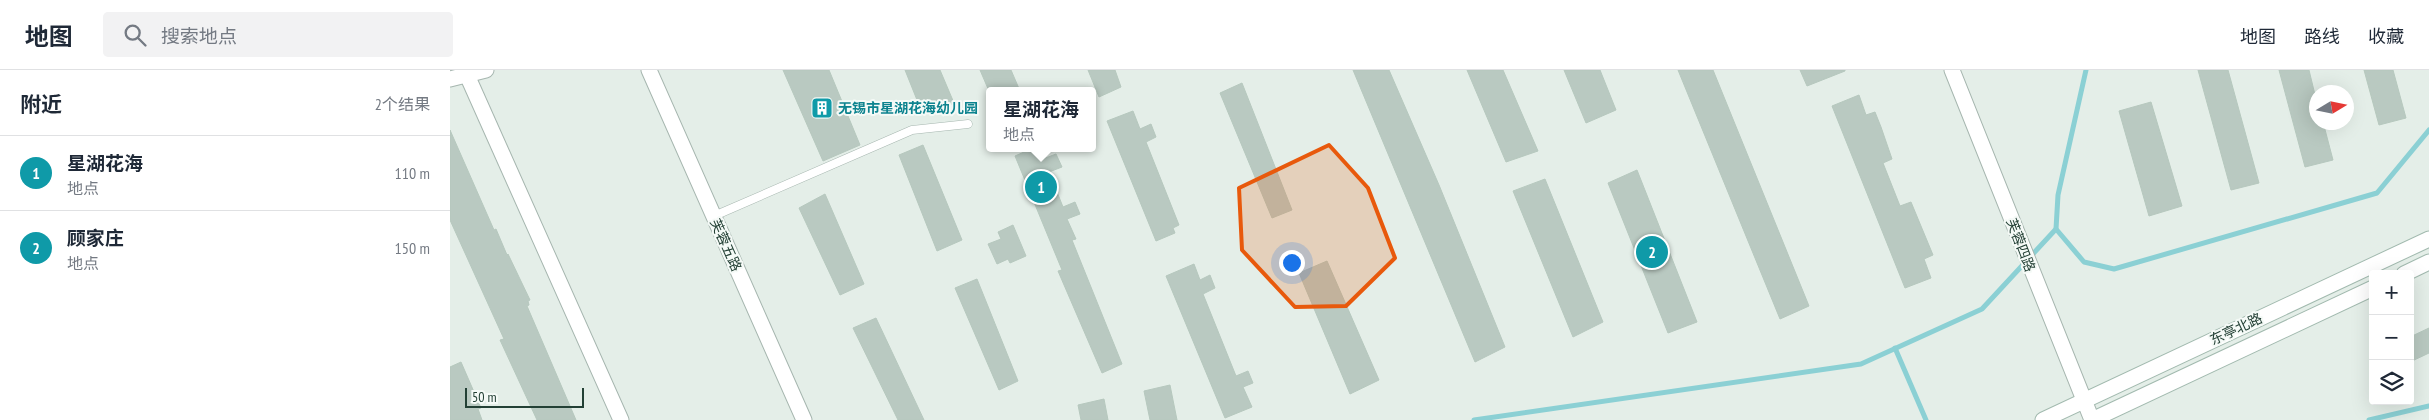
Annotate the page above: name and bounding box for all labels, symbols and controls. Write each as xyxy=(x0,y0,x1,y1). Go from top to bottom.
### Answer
search box xyxy=(103,12,453,57)
text: 地图 xyxy=(25,21,73,52)
icon: search xyxy=(121,21,149,49)
text: 搜索地点 xyxy=(161,24,237,48)
text: 地图 xyxy=(2240,25,2276,48)
text: 路线 xyxy=(2304,25,2340,48)
text: 收藏 xyxy=(2368,25,2404,48)
north arrow xyxy=(2309,85,2354,130)
popup xyxy=(986,87,1096,152)
text: 附近 xyxy=(20,91,62,118)
text: 2个结果 xyxy=(375,94,430,114)
building icon: 无锡市星湖花海幼儿园 xyxy=(810,96,834,120)
text: 星湖花海 xyxy=(1003,97,1079,121)
place label: 无锡市星湖花海幼儿园 xyxy=(838,99,978,117)
text: 地点 xyxy=(1003,124,1035,144)
text: 星湖花海 xyxy=(67,151,143,175)
text: 1 xyxy=(32,163,40,183)
text: 110 m xyxy=(395,163,430,183)
pin: 1 xyxy=(1025,168,1057,206)
text: 地点 xyxy=(67,178,99,198)
street label: 芙蓉五路 xyxy=(706,216,746,274)
street label: 芙蓉四路 xyxy=(2003,216,2039,274)
text: 顾家庄 xyxy=(67,226,124,250)
pin: 2 xyxy=(1636,233,1668,271)
text: 2 xyxy=(32,238,40,258)
text: 150 m xyxy=(395,238,430,258)
your location xyxy=(1279,250,1305,276)
text: 地点 xyxy=(67,253,99,273)
map controls xyxy=(2369,270,2414,405)
button: + xyxy=(2369,270,2414,315)
street label: 东亭北路 xyxy=(2207,309,2265,349)
button: − xyxy=(2369,315,2414,360)
button: layers xyxy=(2369,360,2414,405)
scale bar xyxy=(465,385,584,408)
text: 50 m xyxy=(472,388,497,406)

